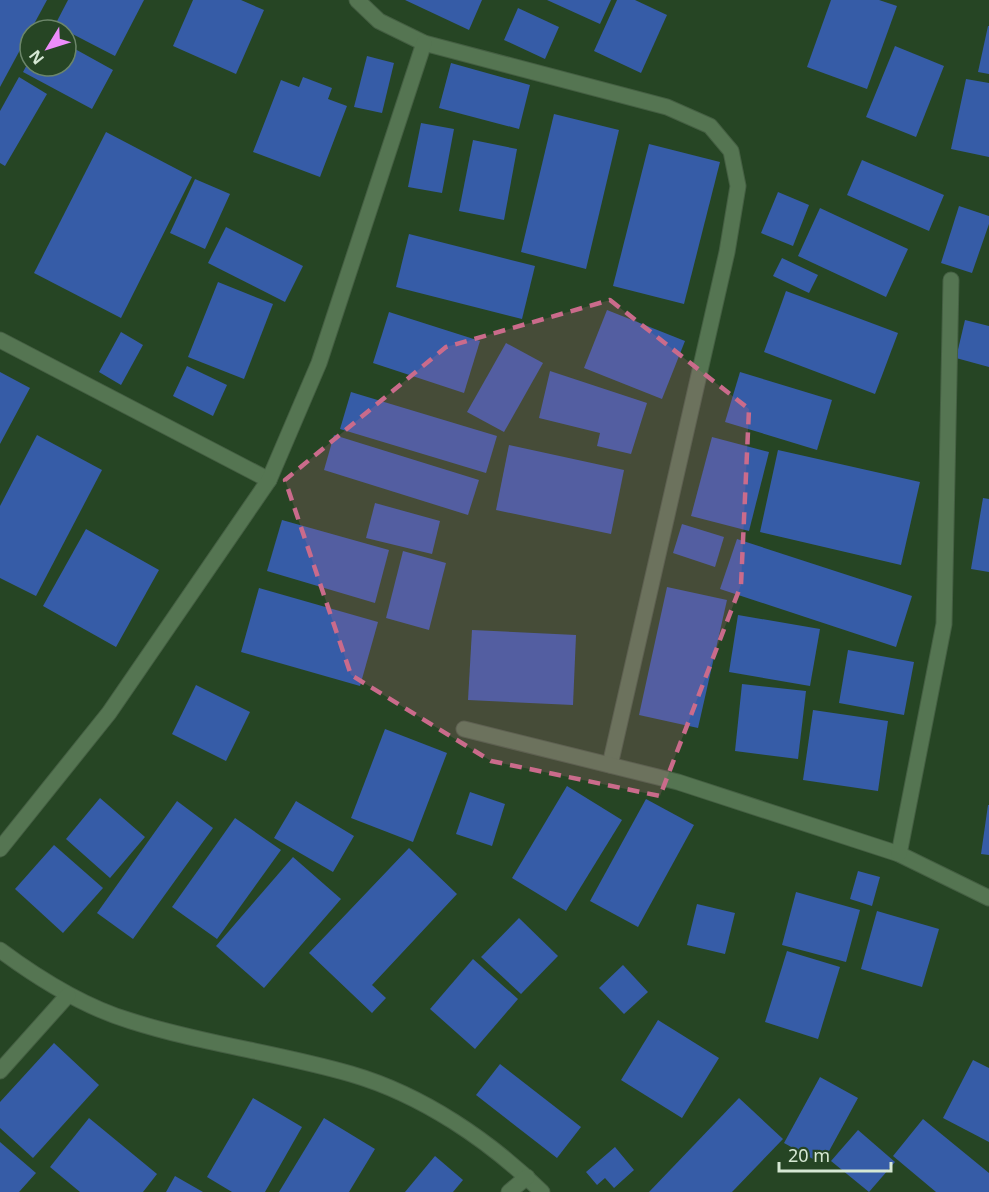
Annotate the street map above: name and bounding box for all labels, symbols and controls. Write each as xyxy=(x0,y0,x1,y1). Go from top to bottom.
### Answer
north arrow xyxy=(18,18,78,78)
text: N xyxy=(24,45,49,69)
scale bar xyxy=(779,1135,892,1173)
text: 20 m xyxy=(788,1143,830,1167)

